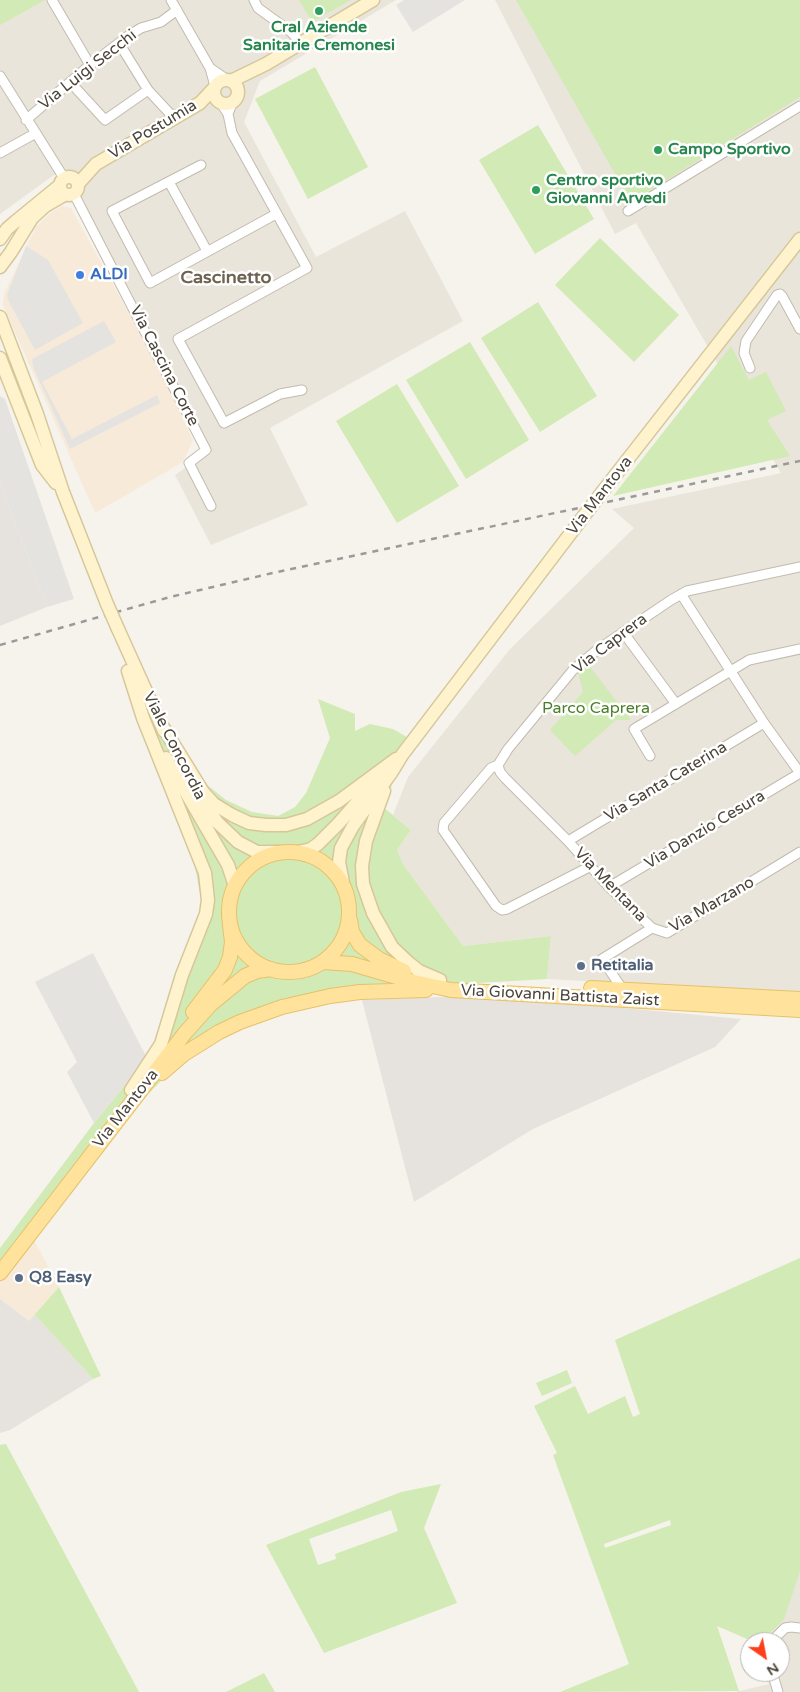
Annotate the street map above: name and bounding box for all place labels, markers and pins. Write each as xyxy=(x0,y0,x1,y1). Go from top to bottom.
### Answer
marker: Cral Aziende Sanitarie Cremonesi xyxy=(313,5,325,17)
place label: Cral Aziende Sanitarie Cremonesi xyxy=(243,18,395,56)
place label: Campo Sportivo xyxy=(668,140,791,160)
marker: Campo Sportivo xyxy=(652,144,664,156)
place label: Centro sportivo Giovanni Arvedi xyxy=(546,171,666,209)
marker: Centro sportivo Giovanni Arvedi xyxy=(530,184,542,196)
place label: ALDI xyxy=(90,265,128,285)
marker: ALDI xyxy=(74,269,86,281)
place label: Retitalia xyxy=(591,956,654,976)
marker: Retitalia xyxy=(575,960,587,972)
place label: Q8 Easy xyxy=(29,1268,91,1288)
marker: Q8 Easy xyxy=(13,1272,25,1284)

